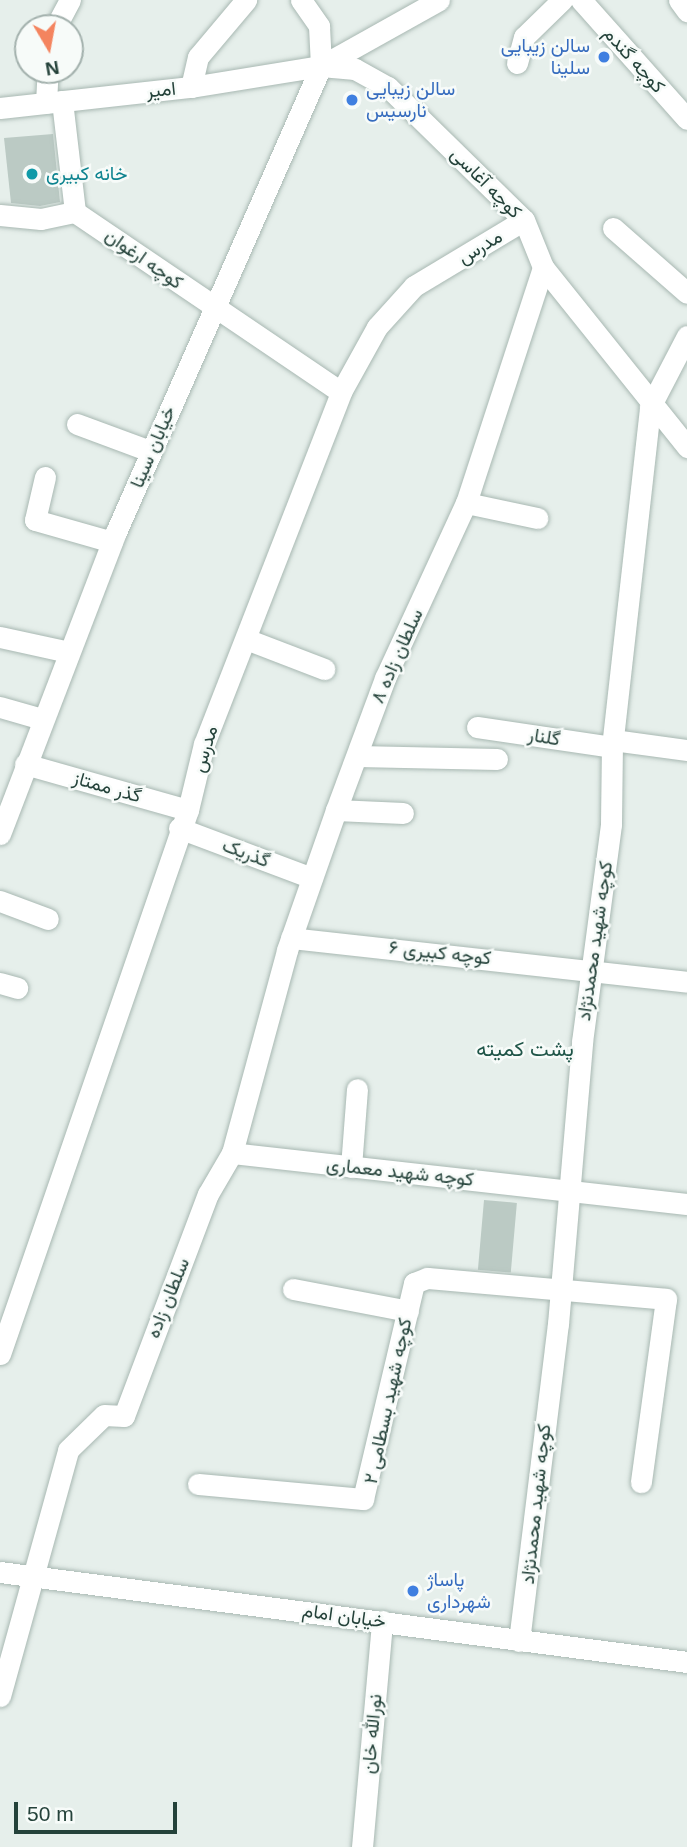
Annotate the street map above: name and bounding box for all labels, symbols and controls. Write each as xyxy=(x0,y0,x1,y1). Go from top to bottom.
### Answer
north arrow xyxy=(14,14,84,84)
street label: کوچه گندم xyxy=(598,22,670,98)
place label: سالن زیبایی سلینا xyxy=(501,35,590,79)
marker: سالن زیبایی سلینا xyxy=(596,49,612,65)
text: N xyxy=(44,57,61,80)
street label: امیر xyxy=(145,77,177,103)
place label: سالن زیبایی نارسیس xyxy=(366,78,455,122)
marker: سالن زیبایی نارسیس xyxy=(344,92,360,108)
street label: کوچه آغاسی xyxy=(446,143,526,223)
place label: خانه کبیری xyxy=(46,163,128,185)
marker: خانه کبیری xyxy=(24,166,40,182)
street label: کوچه ارغوان xyxy=(101,224,187,294)
street label: مدرس xyxy=(454,225,506,269)
street label: خیابان سینا xyxy=(126,403,180,491)
street label: سلطان زاده ۸ xyxy=(366,605,428,707)
street label: مدرس xyxy=(187,723,223,775)
street label: گلنار xyxy=(526,723,562,751)
street label: گذر ممتاز xyxy=(70,766,144,808)
street label: گذریک xyxy=(219,834,273,872)
street label: کوچه شهید محمدنژاد xyxy=(573,860,617,1022)
street label: کوچه کبیری ۶ xyxy=(388,936,492,970)
district label: پشت کمیته xyxy=(476,1036,574,1062)
street label: کوچه شهید معماری xyxy=(325,1153,475,1191)
street label: سلطان زاده xyxy=(142,1255,194,1341)
street label: کوچه شهید بسطامی ۲ xyxy=(359,1316,417,1486)
street label: کوچه شهید محمدنژاد xyxy=(516,1423,556,1585)
place label: پاساژ شهرداری xyxy=(427,1569,491,1613)
marker: پاساژ شهرداری xyxy=(405,1583,421,1599)
street label: خیابان امام xyxy=(301,1599,387,1633)
street label: نورالله خان xyxy=(357,1693,387,1775)
scale bar xyxy=(18,1787,180,1831)
text: 50 m xyxy=(27,1802,74,1825)

